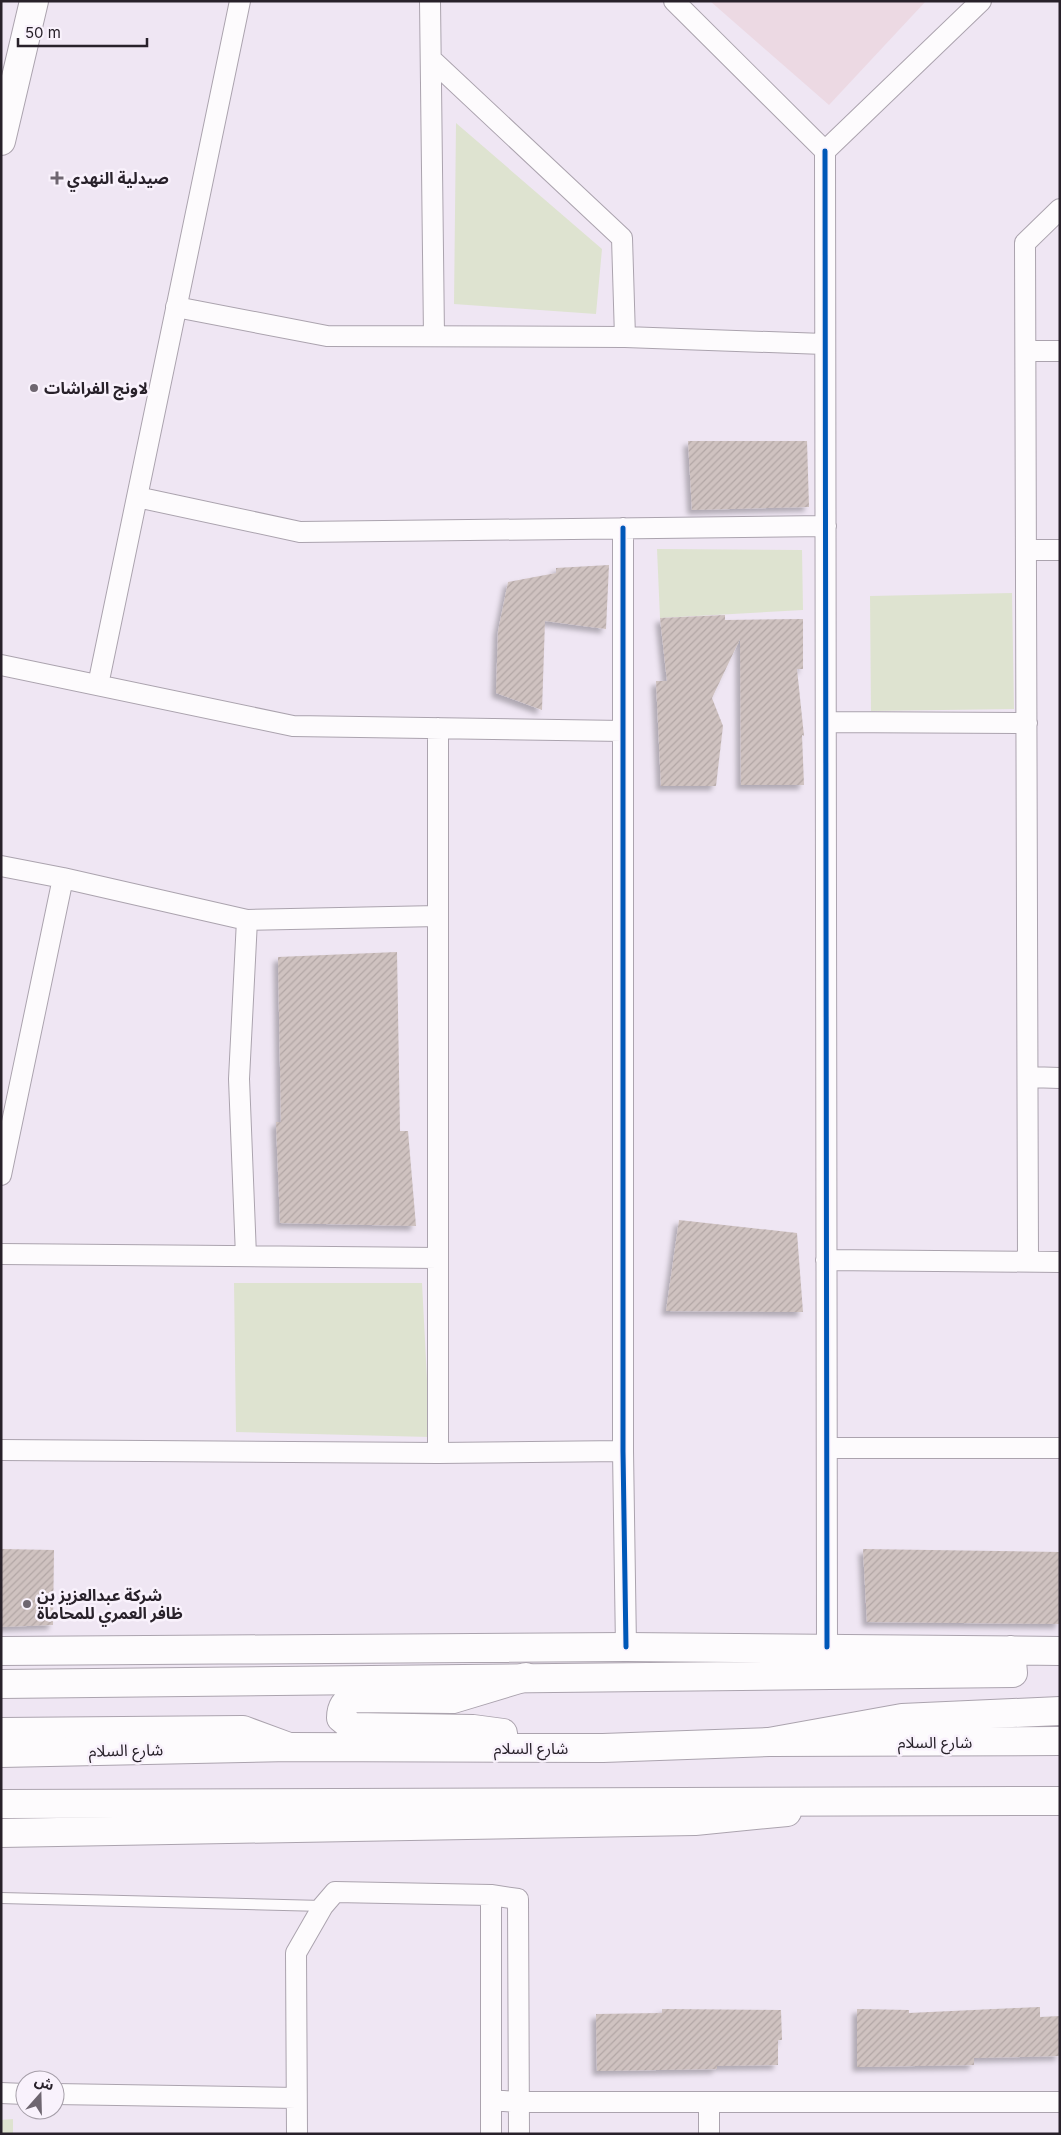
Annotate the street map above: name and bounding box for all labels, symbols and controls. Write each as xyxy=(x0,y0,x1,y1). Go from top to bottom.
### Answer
scale bar xyxy=(18,15,146,47)
text: 50 m xyxy=(25,23,61,42)
place label: صيدلية النهدي xyxy=(67,168,169,192)
marker: صيدلية النهدي xyxy=(51,172,63,184)
place label: لاونج الفراشات xyxy=(44,378,148,401)
marker: لاونج الفراشات xyxy=(28,382,40,394)
place label: شركة عبدالعزيز بن ظافر العمري للمحاماة xyxy=(37,1585,183,1627)
marker: شركة عبدالعزيز بن ظافر العمري للمحاماة xyxy=(21,1598,33,1610)
street label: شارع السلام xyxy=(898,1732,972,1755)
street label: شارع السلام xyxy=(494,1738,568,1761)
street label: شارع السلام xyxy=(89,1739,164,1764)
north arrow xyxy=(15,2070,65,2120)
text: ش xyxy=(33,2071,57,2094)

